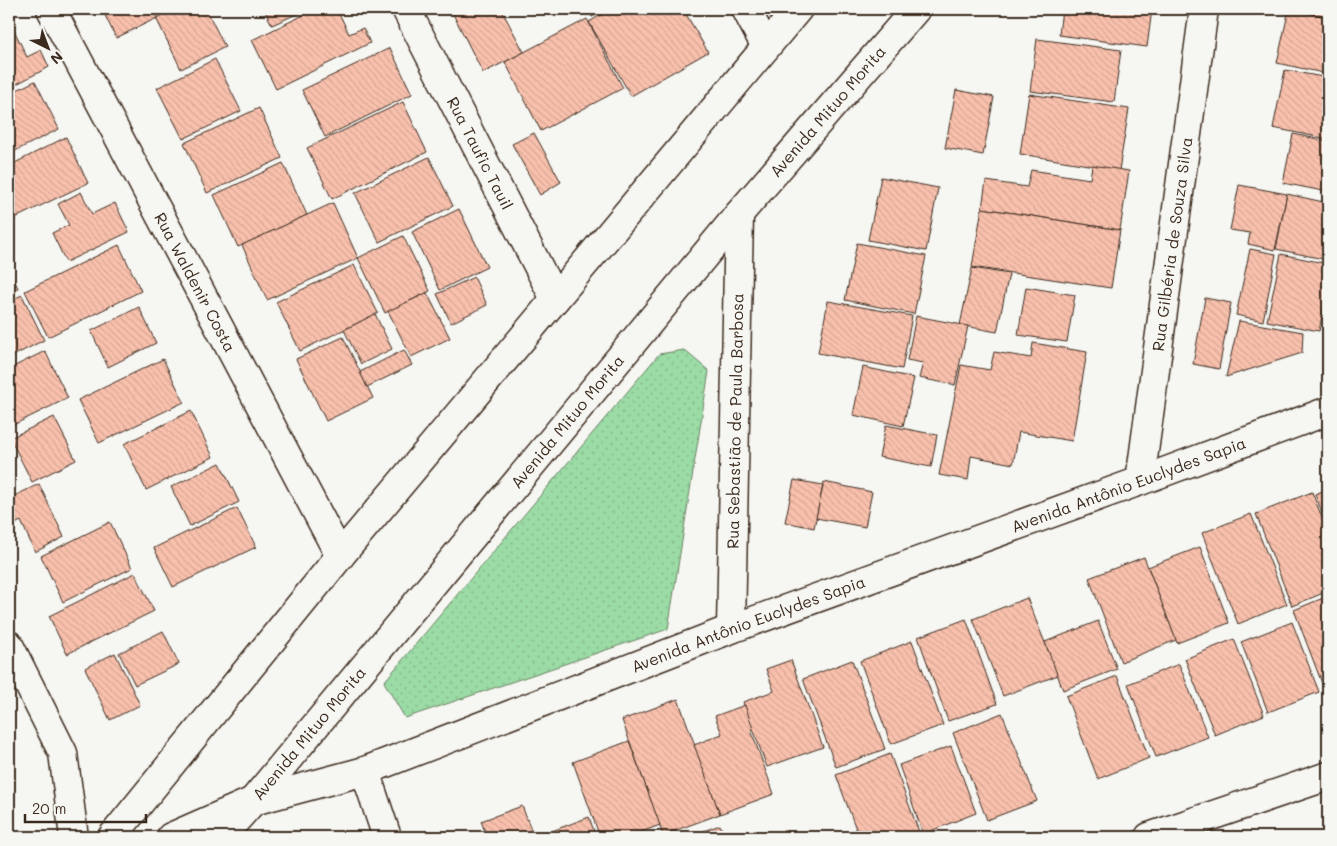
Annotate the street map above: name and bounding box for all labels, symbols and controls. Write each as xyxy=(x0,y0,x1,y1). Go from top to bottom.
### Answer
north arrow xyxy=(22,22,72,72)
street label: Avenida Mituo Morita xyxy=(765,41,890,181)
text: N xyxy=(47,47,67,69)
street label: Rua Taufic Tauil xyxy=(443,93,518,213)
street label: Rua Gilbéria de Souza Silva xyxy=(1147,136,1197,353)
street label: Rua Waldenir Costa xyxy=(150,209,241,355)
street label: Rua Sebastião de Paula Barbosa xyxy=(722,293,747,549)
street label: Avenida Mituo Morita xyxy=(505,350,628,492)
street label: Avenida Antônio Euclydes Sapia xyxy=(1008,432,1249,537)
street label: Avenida Antônio Euclydes Sapia xyxy=(628,570,868,677)
street label: Avenida Mituo Morita xyxy=(247,662,370,804)
scale bar xyxy=(25,791,146,823)
text: 20 m xyxy=(32,798,66,818)

